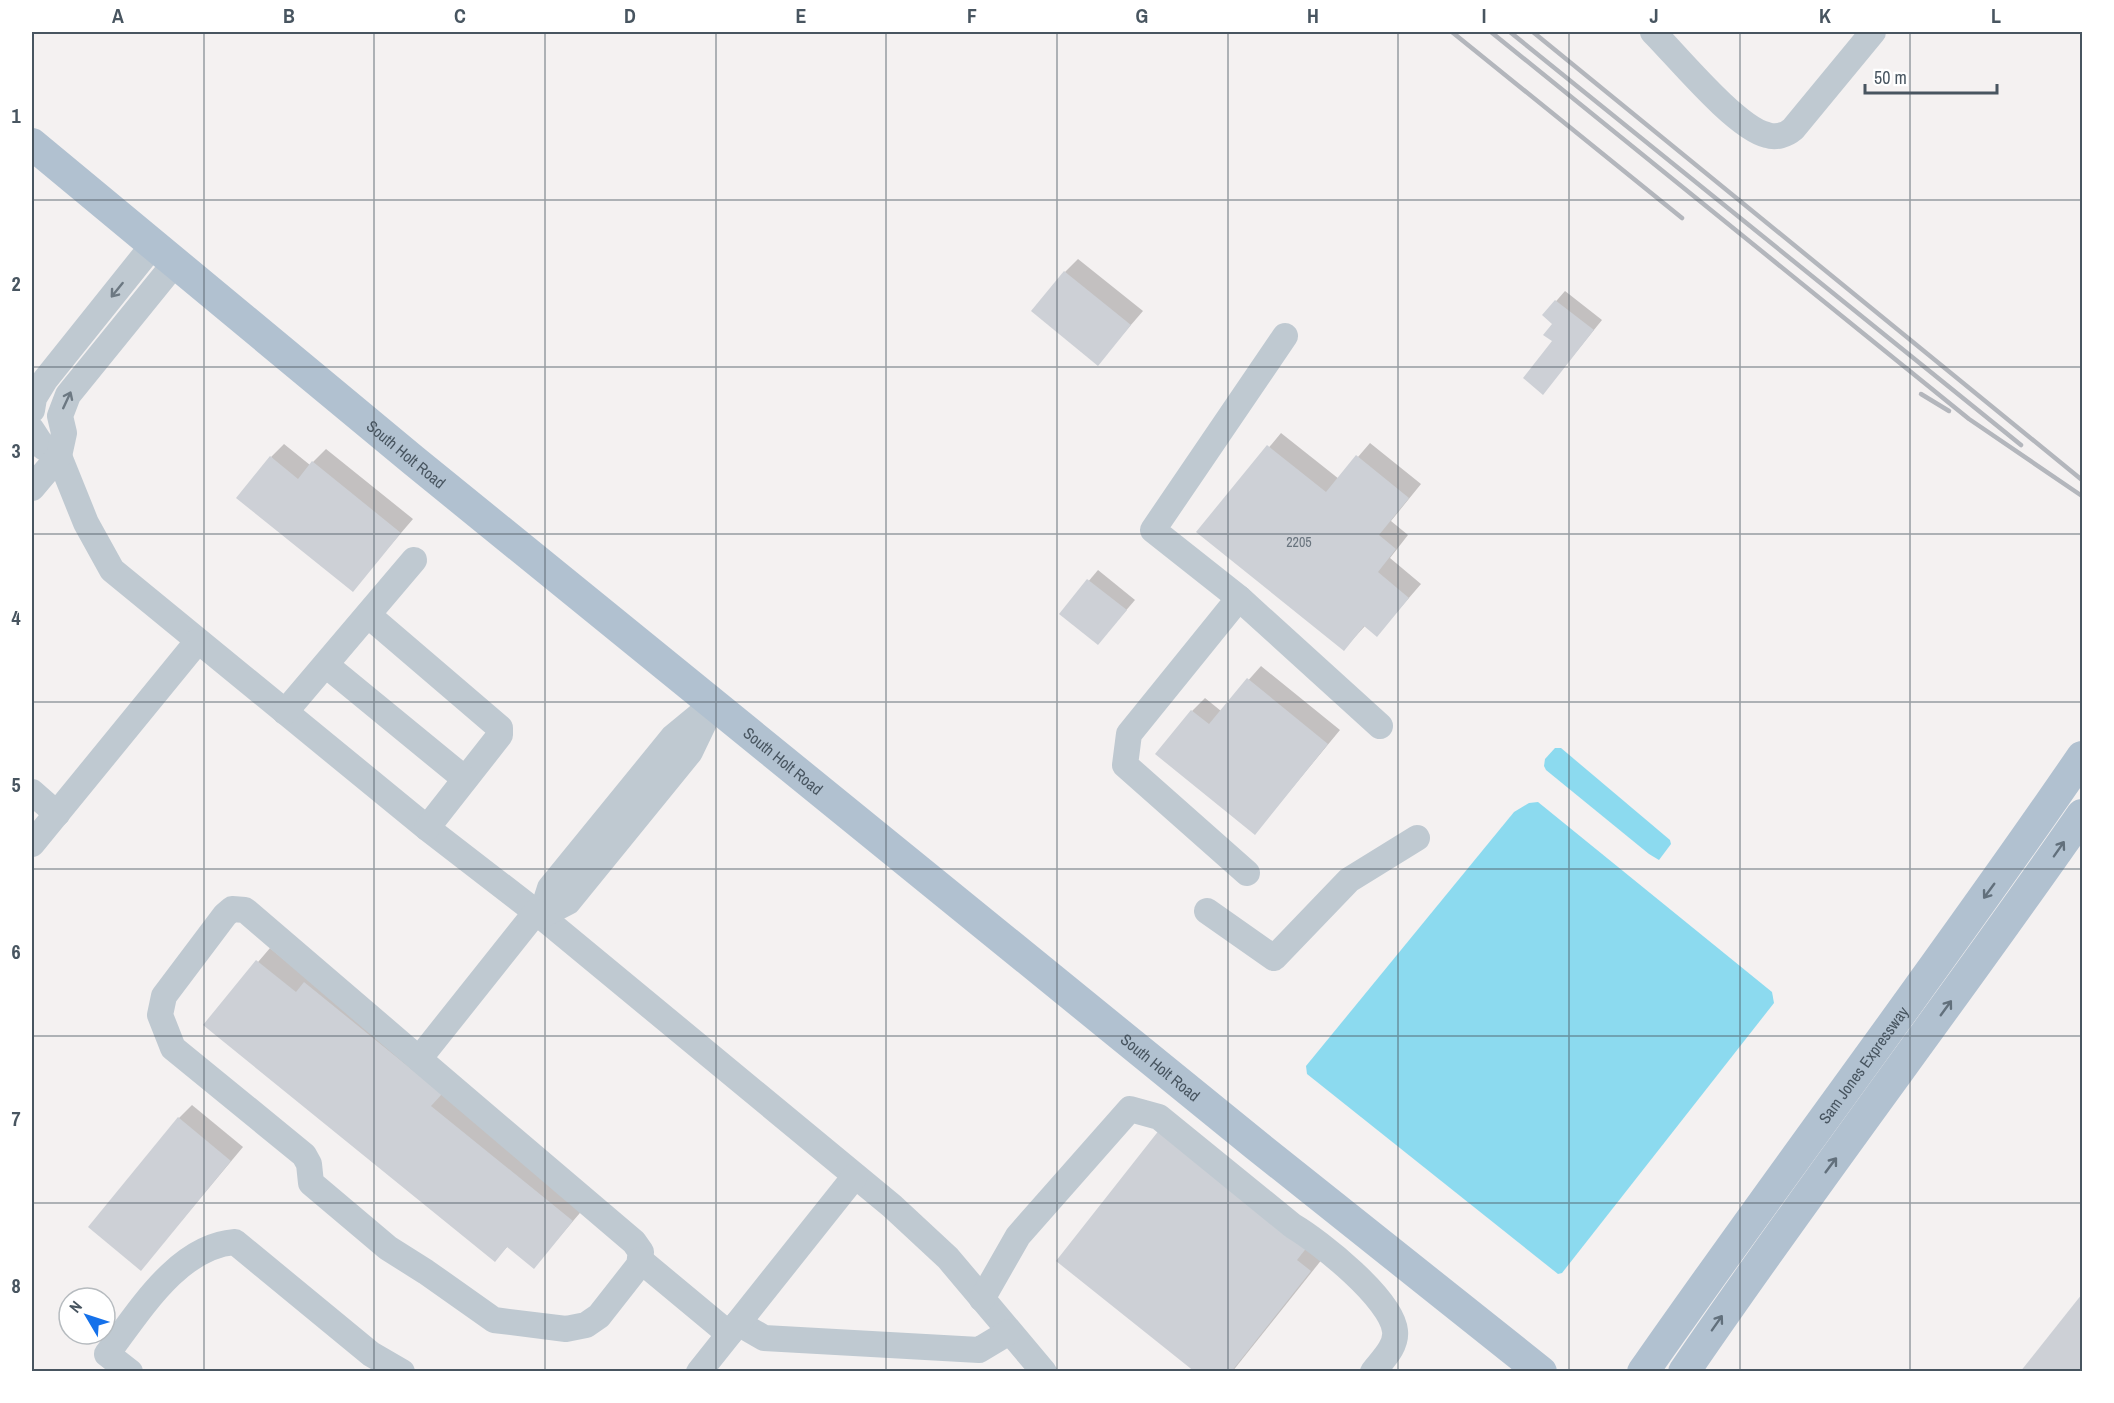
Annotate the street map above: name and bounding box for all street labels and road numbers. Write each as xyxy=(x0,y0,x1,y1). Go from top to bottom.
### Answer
street label: South Holt Road xyxy=(362,415,450,493)
street label: South Holt Road xyxy=(739,722,828,800)
street label: Sam Jones Expressway xyxy=(1813,1001,1914,1128)
street label: South Holt Road xyxy=(1116,1028,1205,1106)

